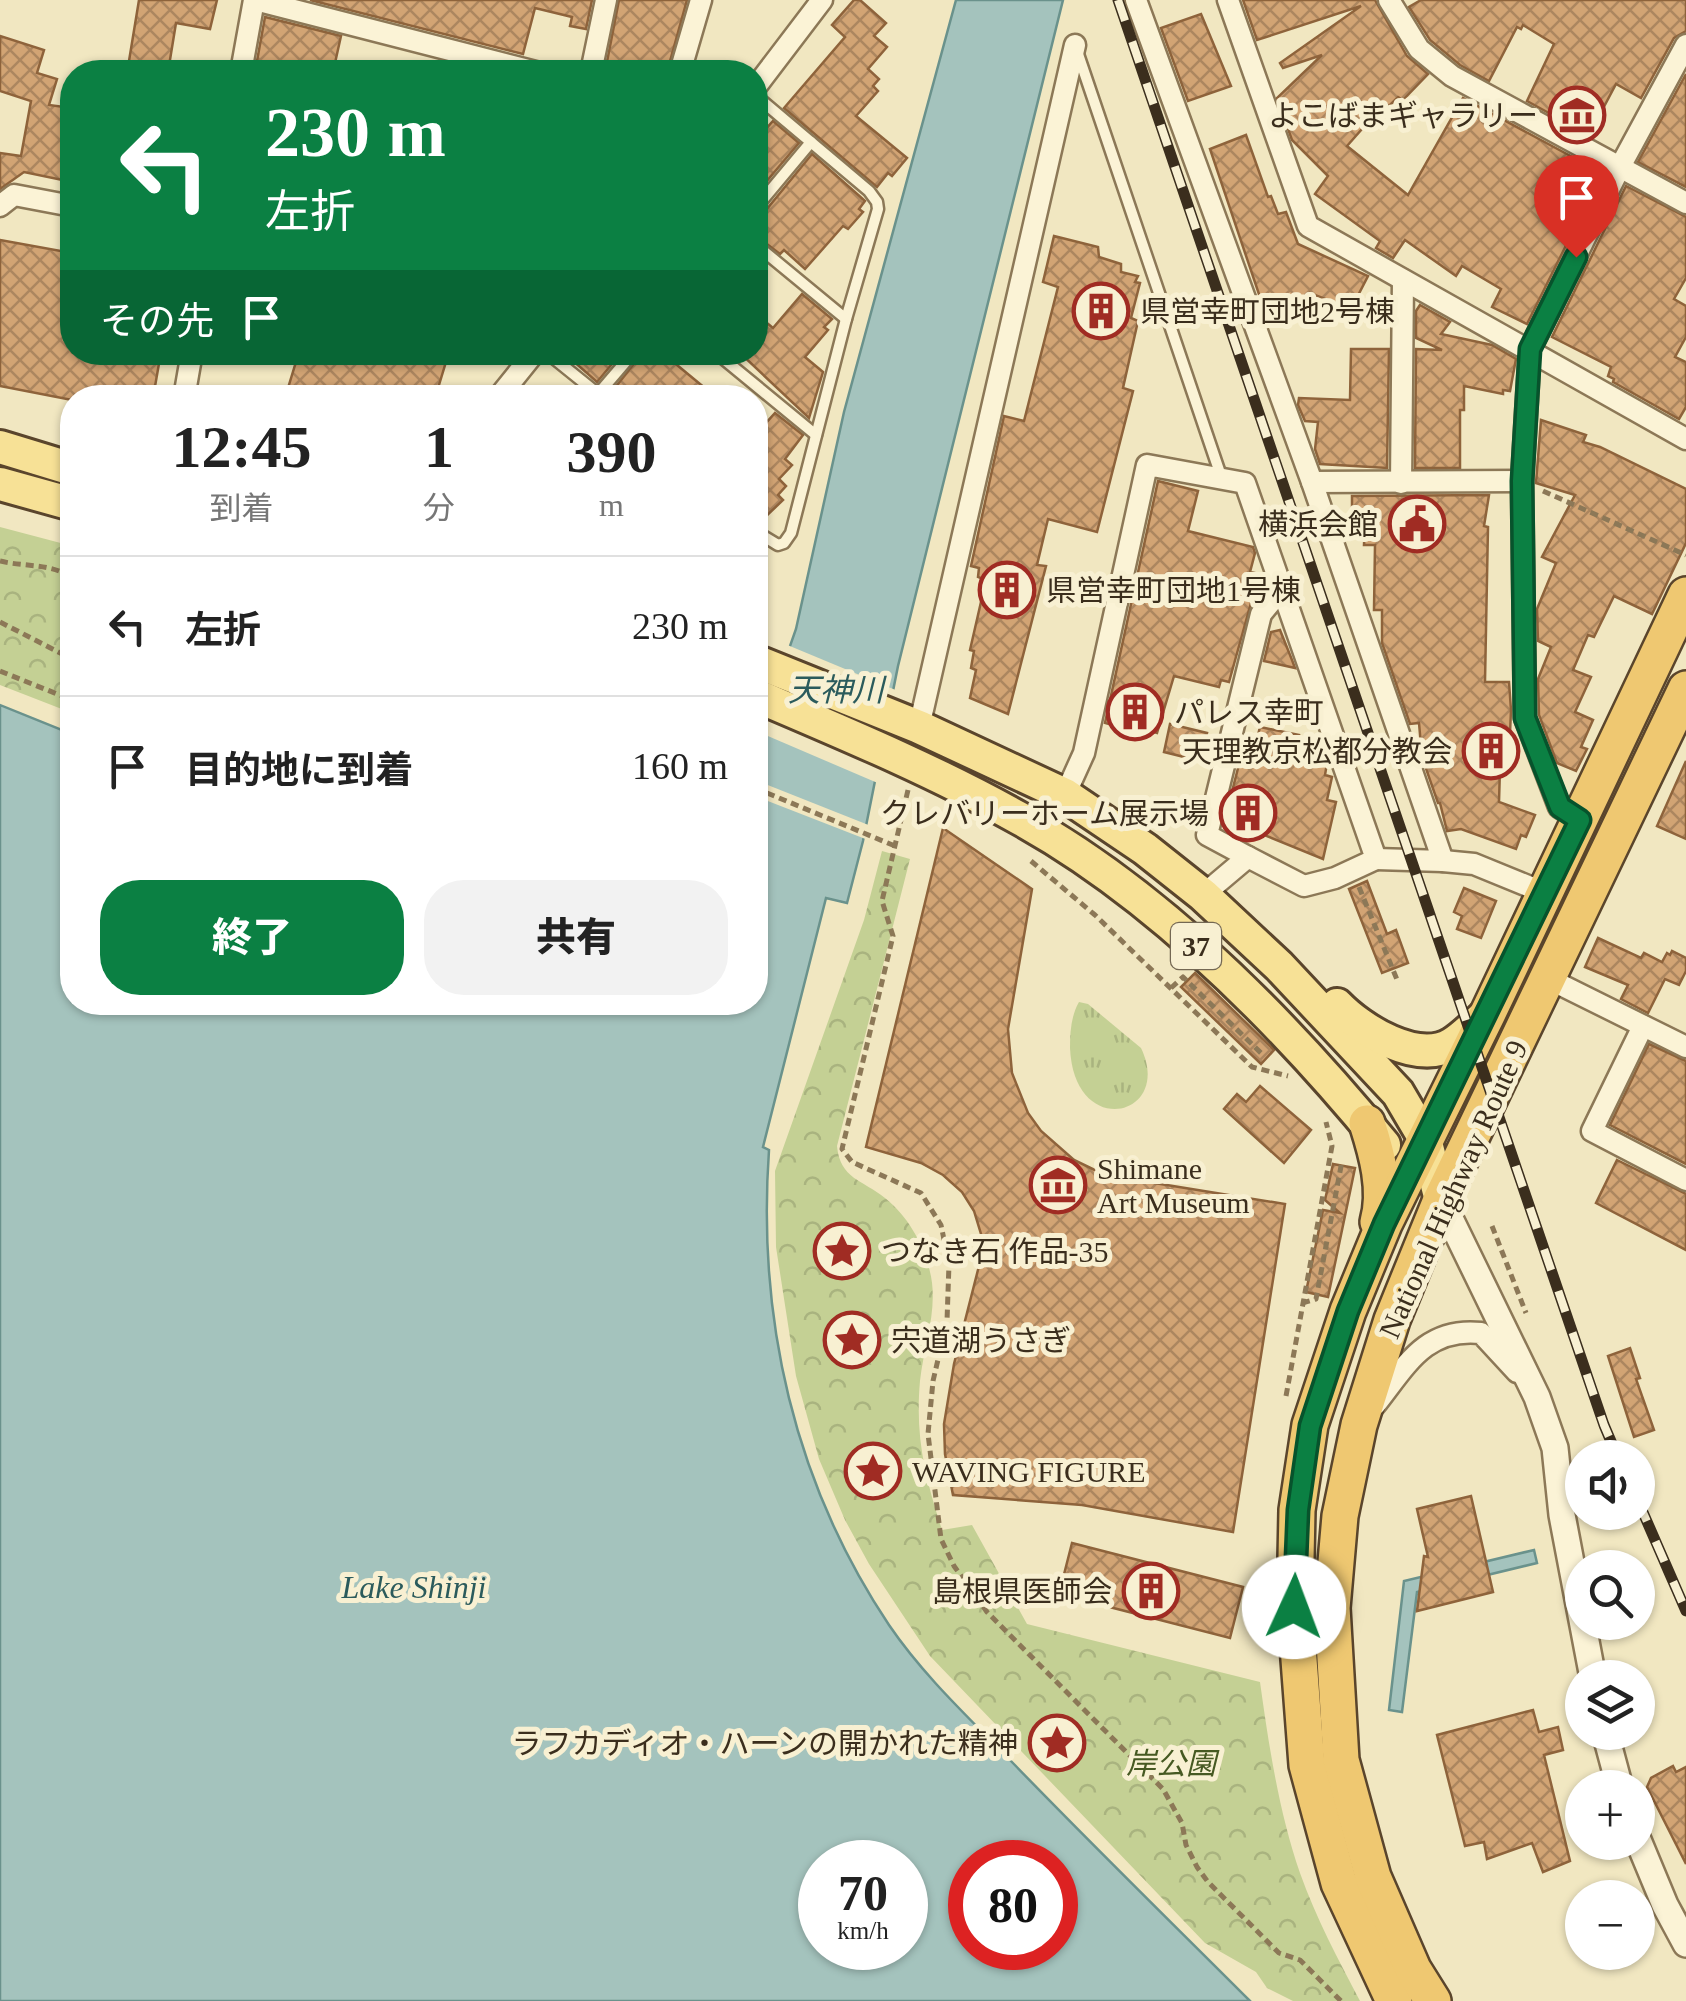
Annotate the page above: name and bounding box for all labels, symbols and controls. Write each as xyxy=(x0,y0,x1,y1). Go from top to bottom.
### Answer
museum icon: よこばまギャラリー xyxy=(1547,85,1607,145)
text: 230 m xyxy=(265,94,446,171)
place label: よこばまギャラリー xyxy=(1268,99,1538,132)
icon: left xyxy=(100,100,230,230)
pin xyxy=(1534,155,1619,258)
icon: arrive xyxy=(1549,170,1604,225)
text: 左折 xyxy=(265,187,355,237)
building icon: 県営幸町団地2号棟 xyxy=(1071,281,1131,341)
icon: arrive xyxy=(234,290,289,345)
place label: 県営幸町団地2号棟 xyxy=(1140,295,1395,328)
text: その先 xyxy=(100,300,214,342)
text: 12:45 xyxy=(172,414,311,480)
text: 1 xyxy=(424,414,454,480)
text: 390 xyxy=(567,419,657,485)
text: m xyxy=(599,487,624,523)
text: 到着 xyxy=(209,490,274,526)
text: 分 xyxy=(423,490,455,526)
public building icon: 横浜会館 xyxy=(1387,494,1447,554)
place label: 横浜会館 xyxy=(1258,508,1378,541)
building icon: 県営幸町団地1号棟 xyxy=(977,560,1037,620)
place label: 県営幸町団地1号棟 xyxy=(1046,574,1301,607)
icon: left xyxy=(100,599,155,654)
text: 230 m xyxy=(632,605,728,647)
text: 左折 xyxy=(185,609,261,651)
water label: 天神川 xyxy=(788,672,887,708)
building icon: パレス幸町 xyxy=(1105,682,1165,742)
place label: パレス幸町 xyxy=(1174,696,1324,729)
building icon: 天理教京松都分教会 xyxy=(1461,721,1521,781)
place label: 天理教京松都分教会 xyxy=(1182,735,1452,768)
icon: arrive xyxy=(100,739,155,794)
text: 160 m xyxy=(632,745,728,787)
text: 目的地に到着 xyxy=(185,749,413,791)
building icon: クレバリーホーム展示場 xyxy=(1218,783,1278,843)
place label: クレバリーホーム展示場 xyxy=(880,797,1209,830)
button: 終了 xyxy=(100,880,404,995)
button: 共有 xyxy=(424,880,728,995)
road number: 37 xyxy=(1171,923,1221,969)
street label: National Highway Route 9 xyxy=(1372,1035,1534,1343)
place label: Shimane Art Museum xyxy=(1097,1152,1250,1219)
museum icon: Shimane Art Museum xyxy=(1028,1155,1088,1215)
place icon: つなき石 作品-35 xyxy=(812,1221,872,1281)
place label: つなき石 作品-35 xyxy=(881,1235,1109,1268)
place icon: 宍道湖うさぎ xyxy=(822,1310,882,1370)
place label: 宍道湖うさぎ xyxy=(891,1324,1071,1357)
map controls xyxy=(1565,1440,1655,1970)
button: sound xyxy=(1565,1440,1655,1530)
place icon: WAVING FIGURE xyxy=(843,1441,903,1501)
place label: WAVING FIGURE xyxy=(912,1455,1146,1488)
button: search xyxy=(1565,1550,1655,1640)
position arrow xyxy=(1242,1555,1346,1659)
building icon: 島根県医師会 xyxy=(1121,1561,1181,1621)
water label: Lake Shinji xyxy=(341,1569,486,1605)
place label: 島根県医師会 xyxy=(932,1575,1112,1608)
button: layers xyxy=(1565,1660,1655,1750)
place icon: ラフカディオ・ハーンの開かれた精神 xyxy=(1027,1713,1087,1773)
place label: ラフカディオ・ハーンの開かれた精神 xyxy=(512,1727,1018,1760)
park label: 岸公園 xyxy=(1126,1747,1220,1780)
button: + xyxy=(1565,1770,1655,1860)
speed limit sign: 80 xyxy=(948,1840,1078,1970)
text: 70 xyxy=(838,1865,888,1921)
button: − xyxy=(1565,1880,1655,1970)
text: km/h xyxy=(837,1917,889,1944)

